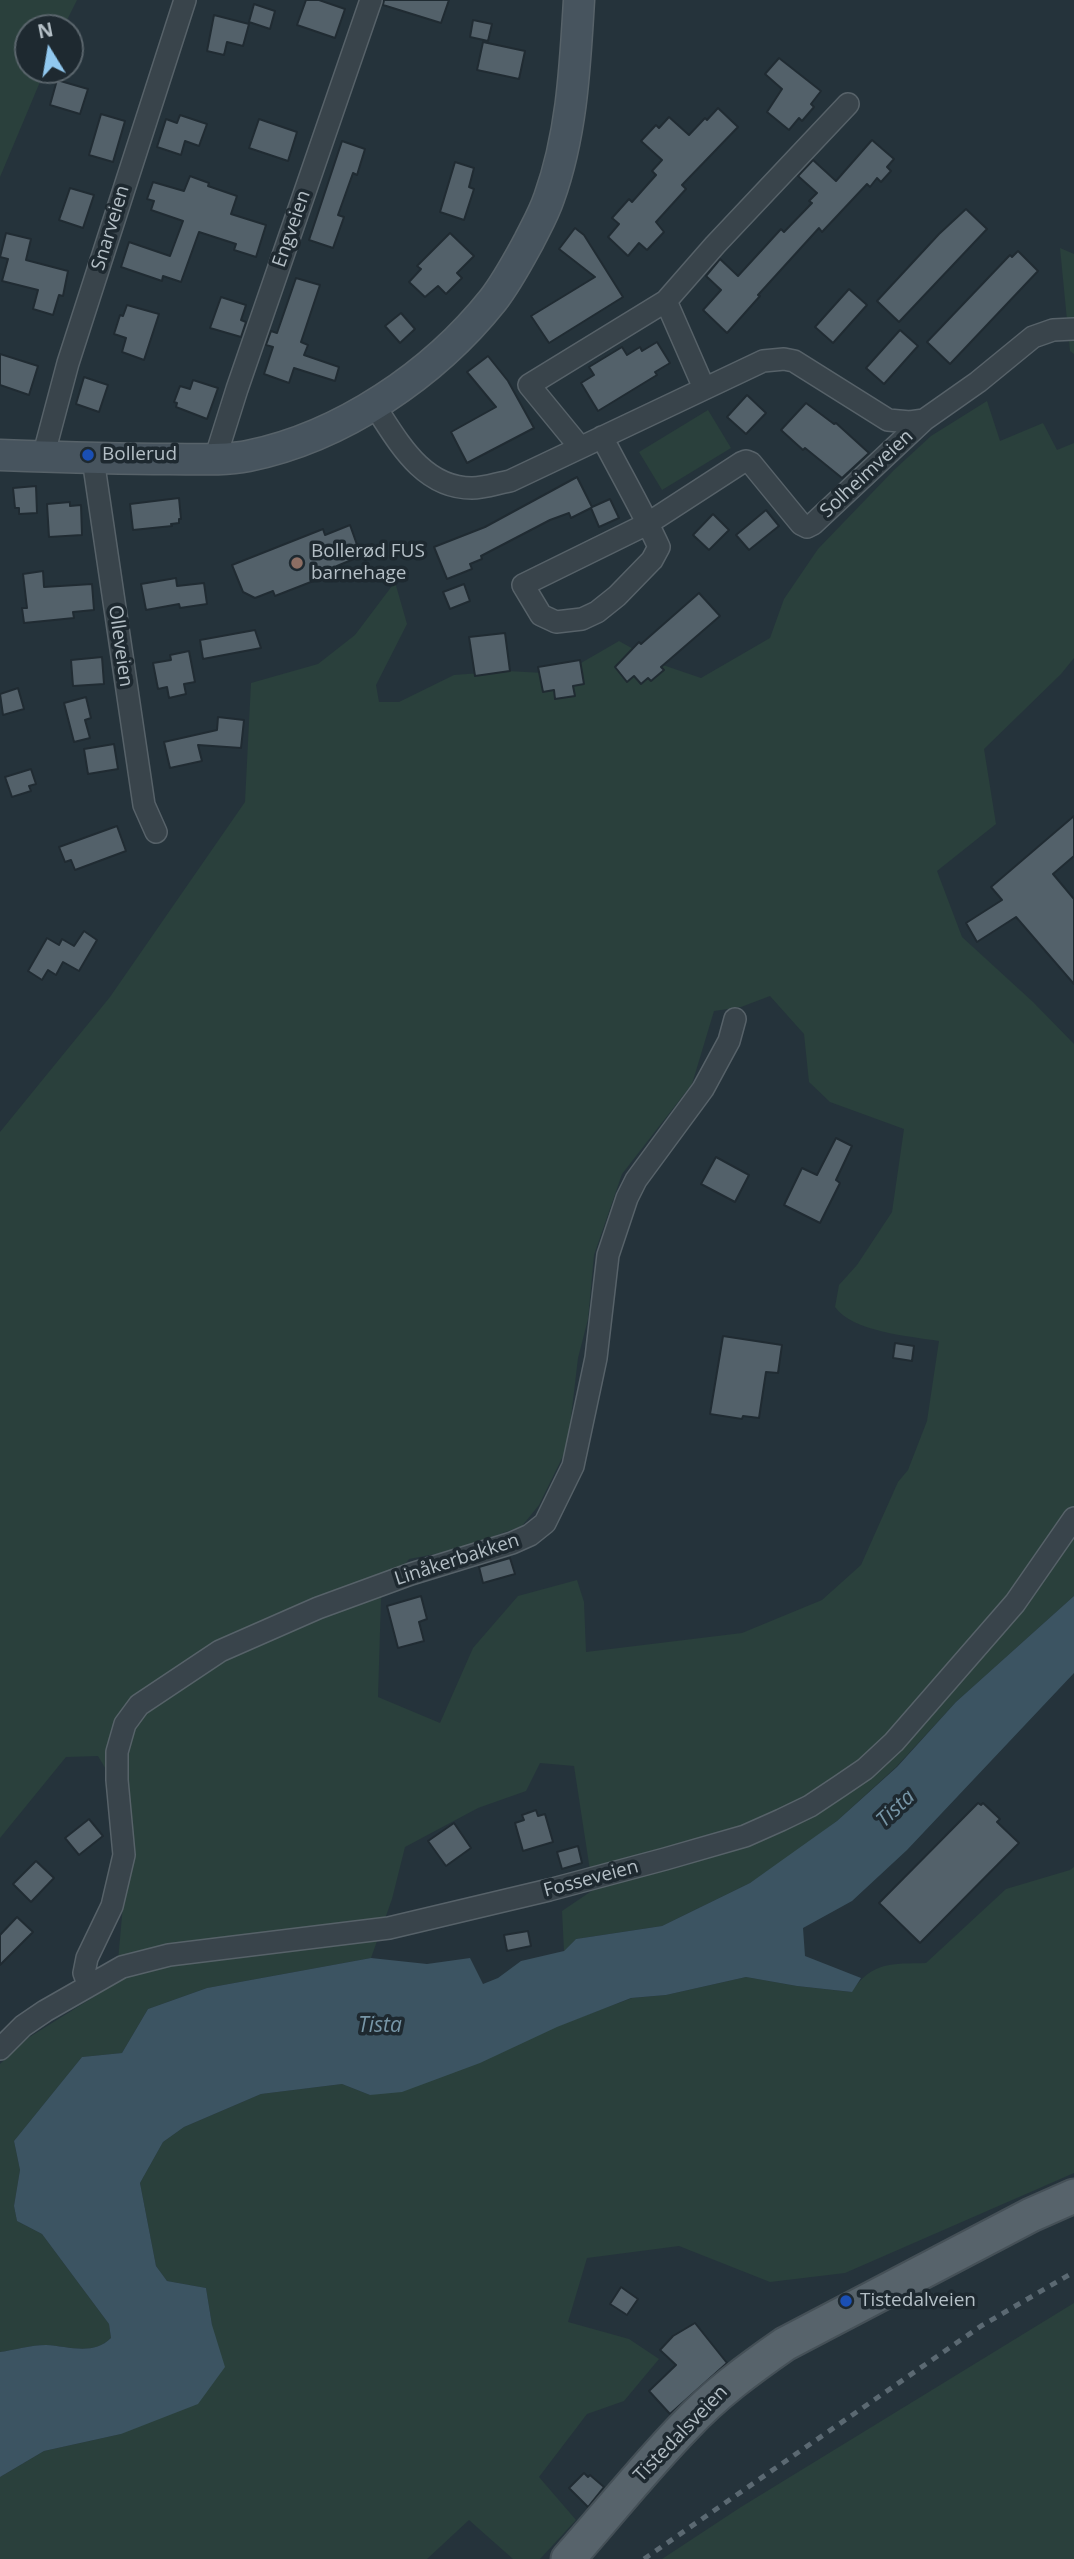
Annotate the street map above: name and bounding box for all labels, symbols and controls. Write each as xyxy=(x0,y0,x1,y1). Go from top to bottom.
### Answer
north arrow xyxy=(14,14,84,84)
text: N xyxy=(35,16,55,45)
street label: Snarveien xyxy=(87,183,135,273)
street label: Engveien xyxy=(268,188,316,270)
street label: Solheimveien xyxy=(816,425,918,523)
place label: Bollerud xyxy=(102,444,177,466)
marker: Bollerud xyxy=(80,447,96,463)
place label: Bollerød FUS barnehage xyxy=(311,541,425,585)
marker: Bollerød FUS barnehage xyxy=(289,555,305,571)
street label: Olleveien xyxy=(103,604,137,688)
street label: Linåkerbakken xyxy=(392,1529,522,1591)
water label: Tista xyxy=(871,1785,921,1833)
street label: Fosseveien xyxy=(541,1855,641,1903)
water label: Tista xyxy=(358,2013,402,2039)
place label: Tistedalveien xyxy=(860,2290,976,2312)
marker: Tistedalveien xyxy=(838,2293,854,2309)
street label: Tistedalsveien xyxy=(629,2381,733,2487)

